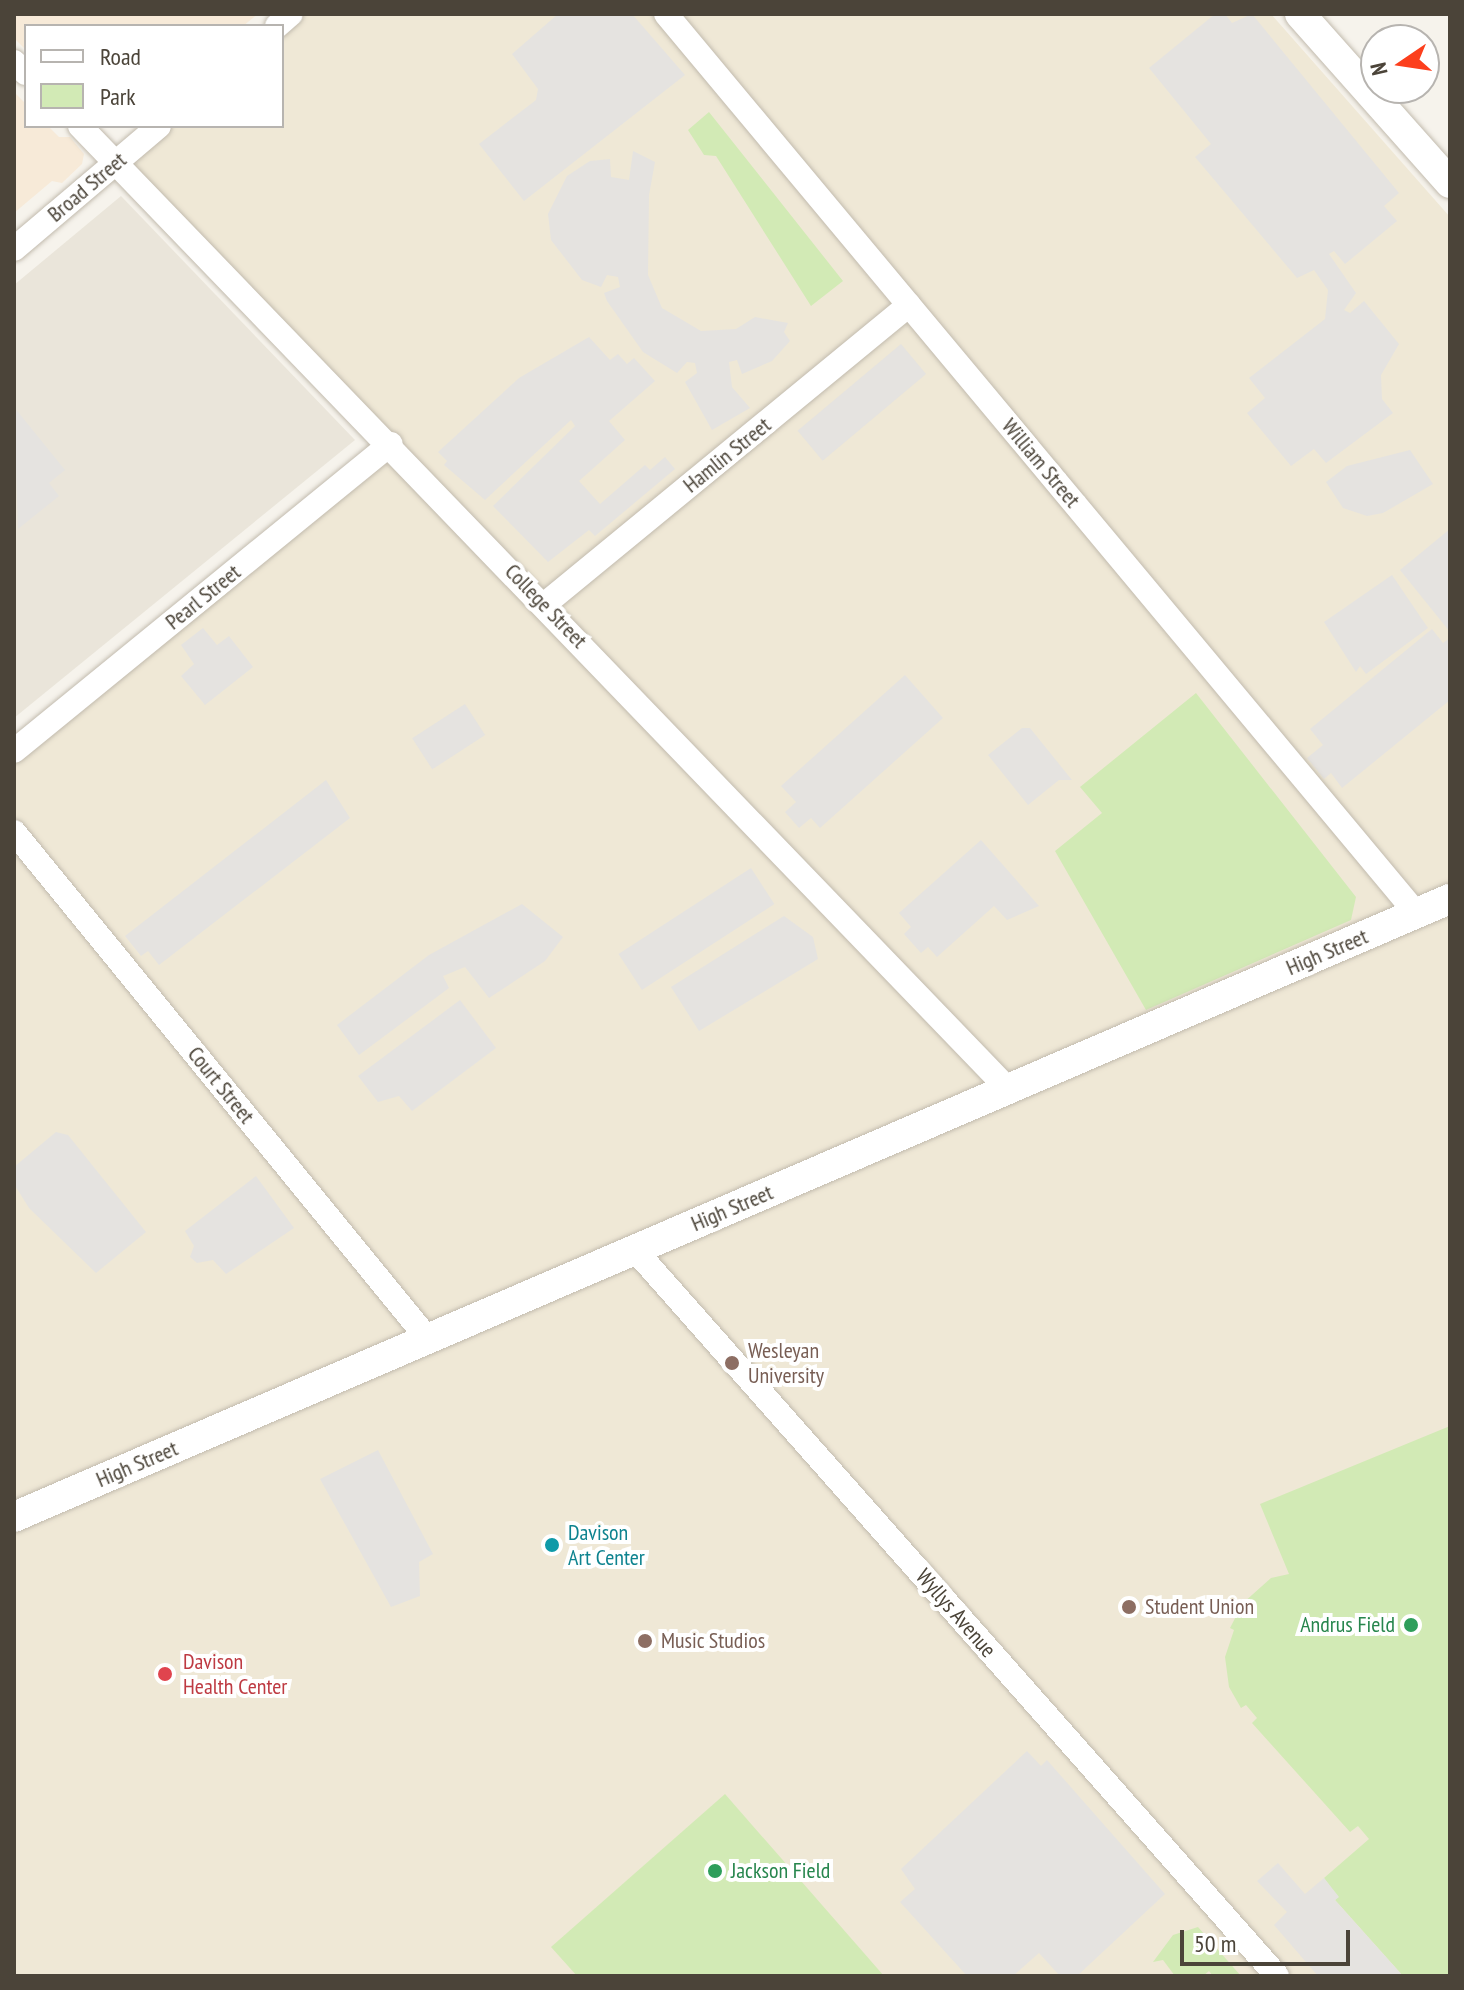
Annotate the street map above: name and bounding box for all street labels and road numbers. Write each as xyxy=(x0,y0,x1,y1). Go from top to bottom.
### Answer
street label: Broad Street xyxy=(42,147,132,227)
street label: Hamlin Street xyxy=(678,412,776,498)
street label: William Street xyxy=(996,413,1086,513)
street label: College Street xyxy=(499,558,593,654)
street label: Pearl Street xyxy=(160,559,246,635)
street label: High Street xyxy=(1282,923,1372,981)
street label: Court Street xyxy=(182,1041,260,1129)
street label: High Street xyxy=(687,1179,777,1237)
street label: High Street xyxy=(92,1435,182,1493)
street label: Wyllys Avenue xyxy=(910,1563,1002,1663)

